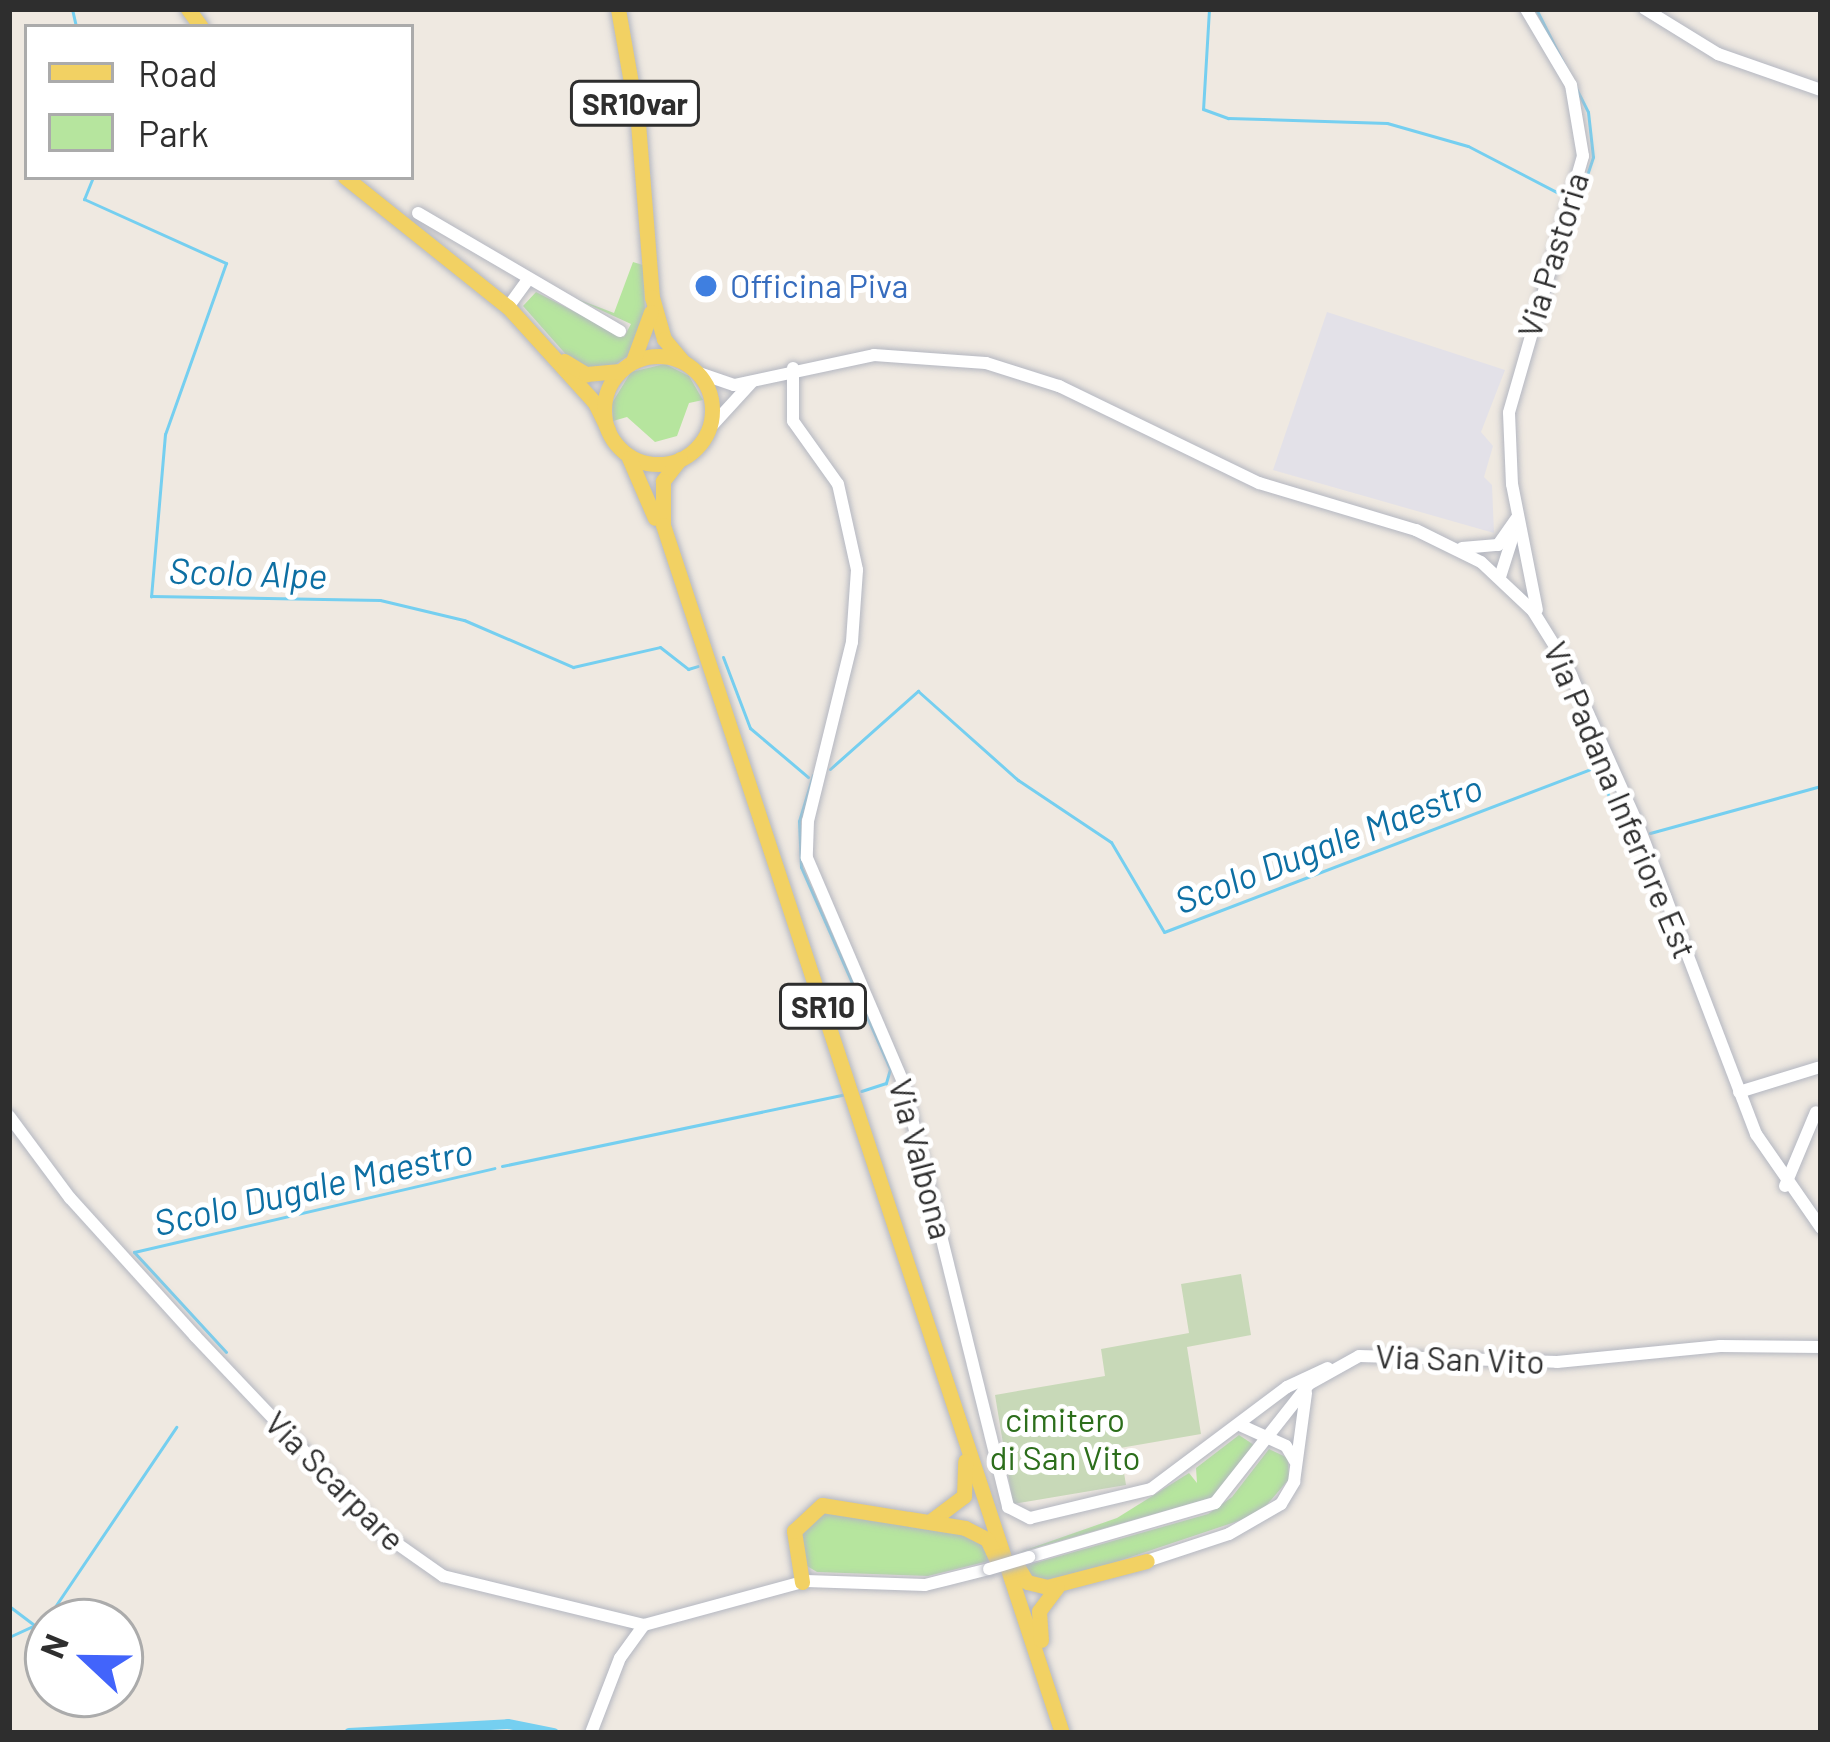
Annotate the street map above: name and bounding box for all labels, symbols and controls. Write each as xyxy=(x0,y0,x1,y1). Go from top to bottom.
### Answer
legend xyxy=(24,24,414,180)
text: Road xyxy=(138,51,218,94)
road number: SR10var xyxy=(569,79,701,127)
text: Park xyxy=(138,111,209,154)
street label: Via Pastoria xyxy=(1509,168,1597,342)
place label: Officina Piva xyxy=(730,266,908,306)
marker: Officina Piva xyxy=(693,273,719,299)
water label: Scolo Alpe xyxy=(168,548,328,596)
street label: Via Padana Inferiore Est xyxy=(1535,636,1705,964)
water label: Scolo Dugale Maestro xyxy=(1168,764,1488,922)
road number: SR10 xyxy=(778,982,868,1030)
street label: Via Valbona xyxy=(881,1075,961,1243)
water label: Scolo Dugale Maestro xyxy=(149,1128,477,1244)
street label: Via San Vito xyxy=(1375,1336,1545,1382)
park label: cimitero di San Vito xyxy=(990,1400,1140,1478)
street label: Via Scarpare xyxy=(257,1403,413,1559)
north arrow xyxy=(24,1598,144,1718)
text: N xyxy=(31,1628,76,1663)

